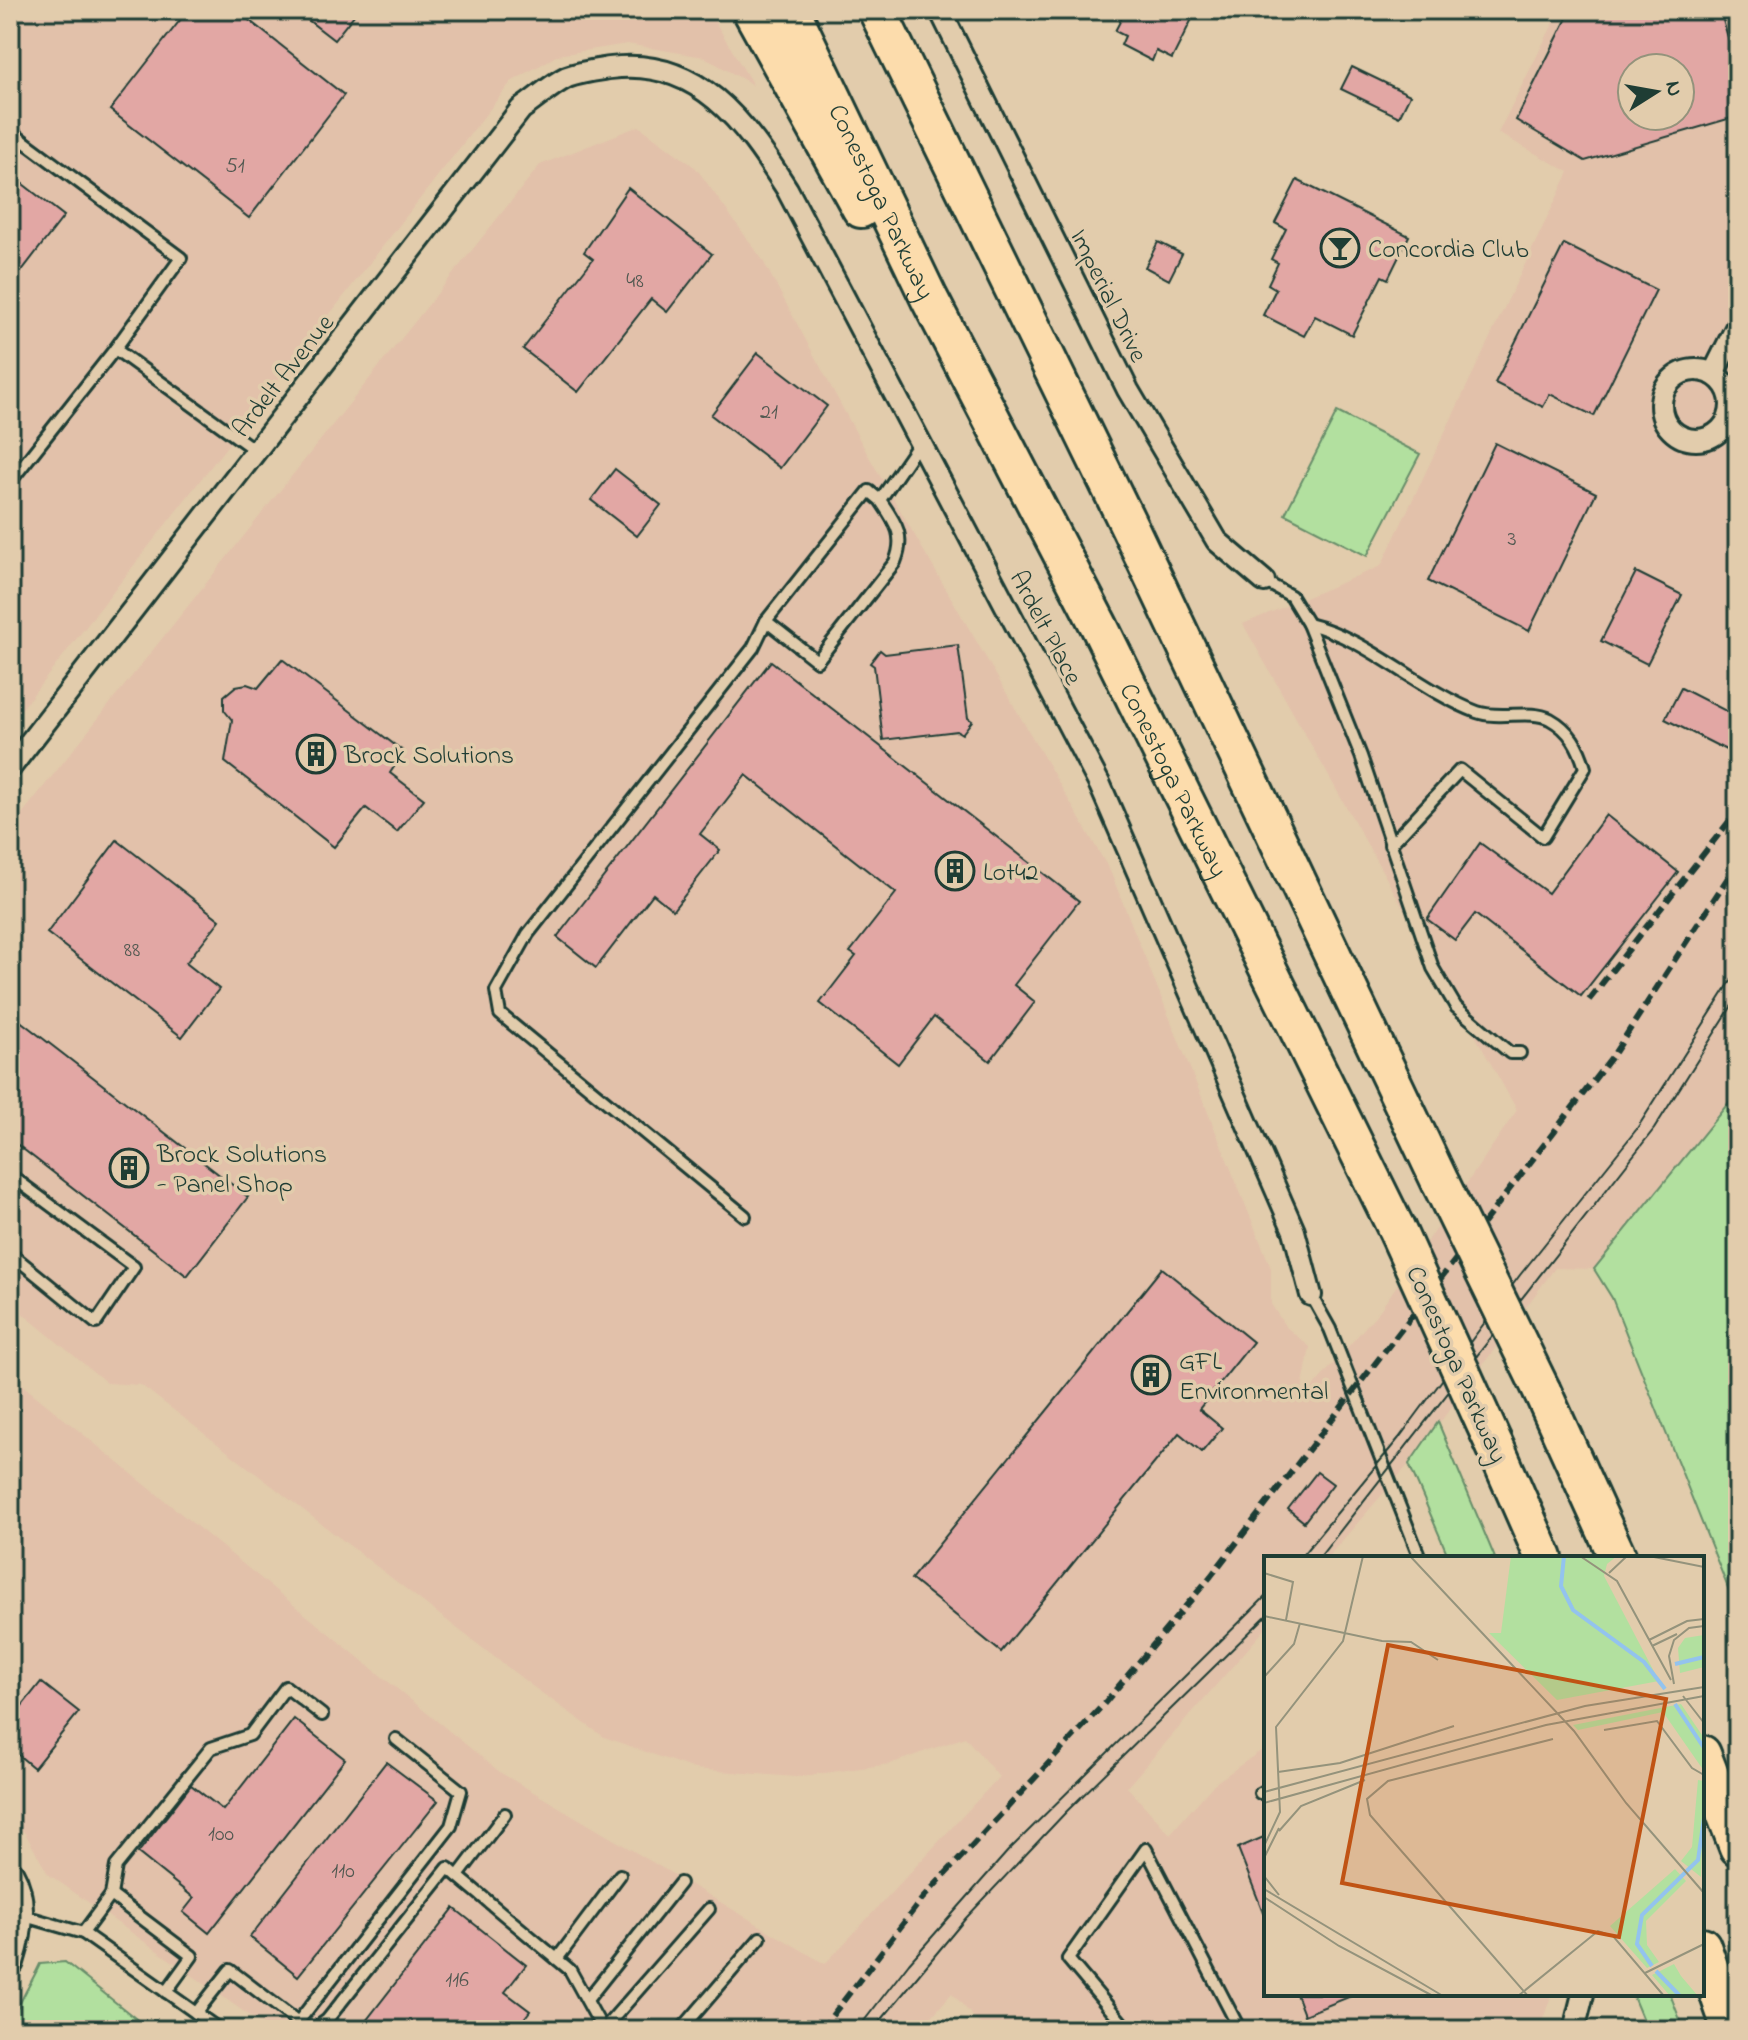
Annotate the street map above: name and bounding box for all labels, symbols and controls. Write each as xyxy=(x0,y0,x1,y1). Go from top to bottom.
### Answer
north arrow xyxy=(1616,52,1696,132)
text: N xyxy=(1656,78,1690,99)
street label: Conestoga Parkway xyxy=(817,98,943,307)
house number: 51 xyxy=(225,151,245,183)
street label: Imperial Drive xyxy=(1059,223,1156,370)
bar icon: Concordia Club xyxy=(1319,227,1361,269)
place label: Concordia Club xyxy=(1368,232,1529,270)
house number: 48 xyxy=(626,266,644,298)
street label: Ardelt Avenue xyxy=(224,307,345,447)
house number: 21 xyxy=(760,397,778,429)
house number: 3 xyxy=(1507,524,1517,556)
street label: Ardelt Place xyxy=(998,564,1091,693)
street label: Conestoga Parkway xyxy=(1108,677,1236,885)
building icon: Brock Solutions xyxy=(295,733,337,775)
place label: Brock Solutions xyxy=(343,738,514,776)
building icon: Lot42 xyxy=(934,850,976,892)
place label: Lot42 xyxy=(983,855,1039,893)
house number: 88 xyxy=(124,935,140,967)
place label: Brock Solutions - Panel Shop xyxy=(156,1137,327,1205)
building icon: Brock Solutions - Panel Shop xyxy=(108,1147,150,1189)
street label: Conestoga Parkway xyxy=(1395,1260,1516,1470)
place label: GFL Environmental xyxy=(1179,1344,1328,1412)
building icon: GFL Environmental xyxy=(1130,1354,1172,1396)
inset map xyxy=(1264,1556,1704,1996)
house number: 100 xyxy=(208,1819,234,1851)
house number: 110 xyxy=(331,1856,355,1888)
house number: 116 xyxy=(445,1965,469,1997)

